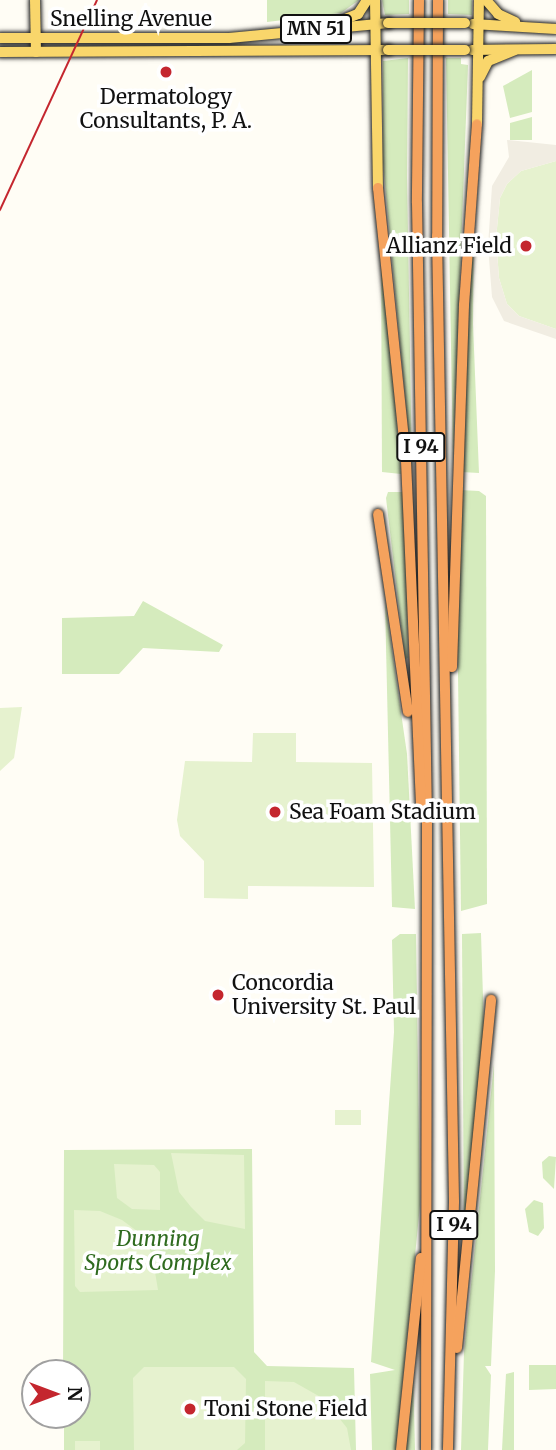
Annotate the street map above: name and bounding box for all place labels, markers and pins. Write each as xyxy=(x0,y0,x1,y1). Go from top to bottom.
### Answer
marker: Dermatology Consultants, P. A. xyxy=(156,62,176,82)
place label: Dermatology Consultants, P. A. xyxy=(80,84,252,134)
place label: Allianz Field xyxy=(386,233,512,259)
marker: Allianz Field xyxy=(518,238,534,254)
place label: Sea Foam Stadium xyxy=(289,799,476,825)
marker: Sea Foam Stadium xyxy=(267,804,283,820)
place label: Concordia University St. Paul xyxy=(232,970,416,1020)
marker: Concordia University St. Paul xyxy=(210,987,226,1003)
place label: Toni Stone Field xyxy=(204,1396,367,1422)
marker: Toni Stone Field xyxy=(182,1401,198,1417)

